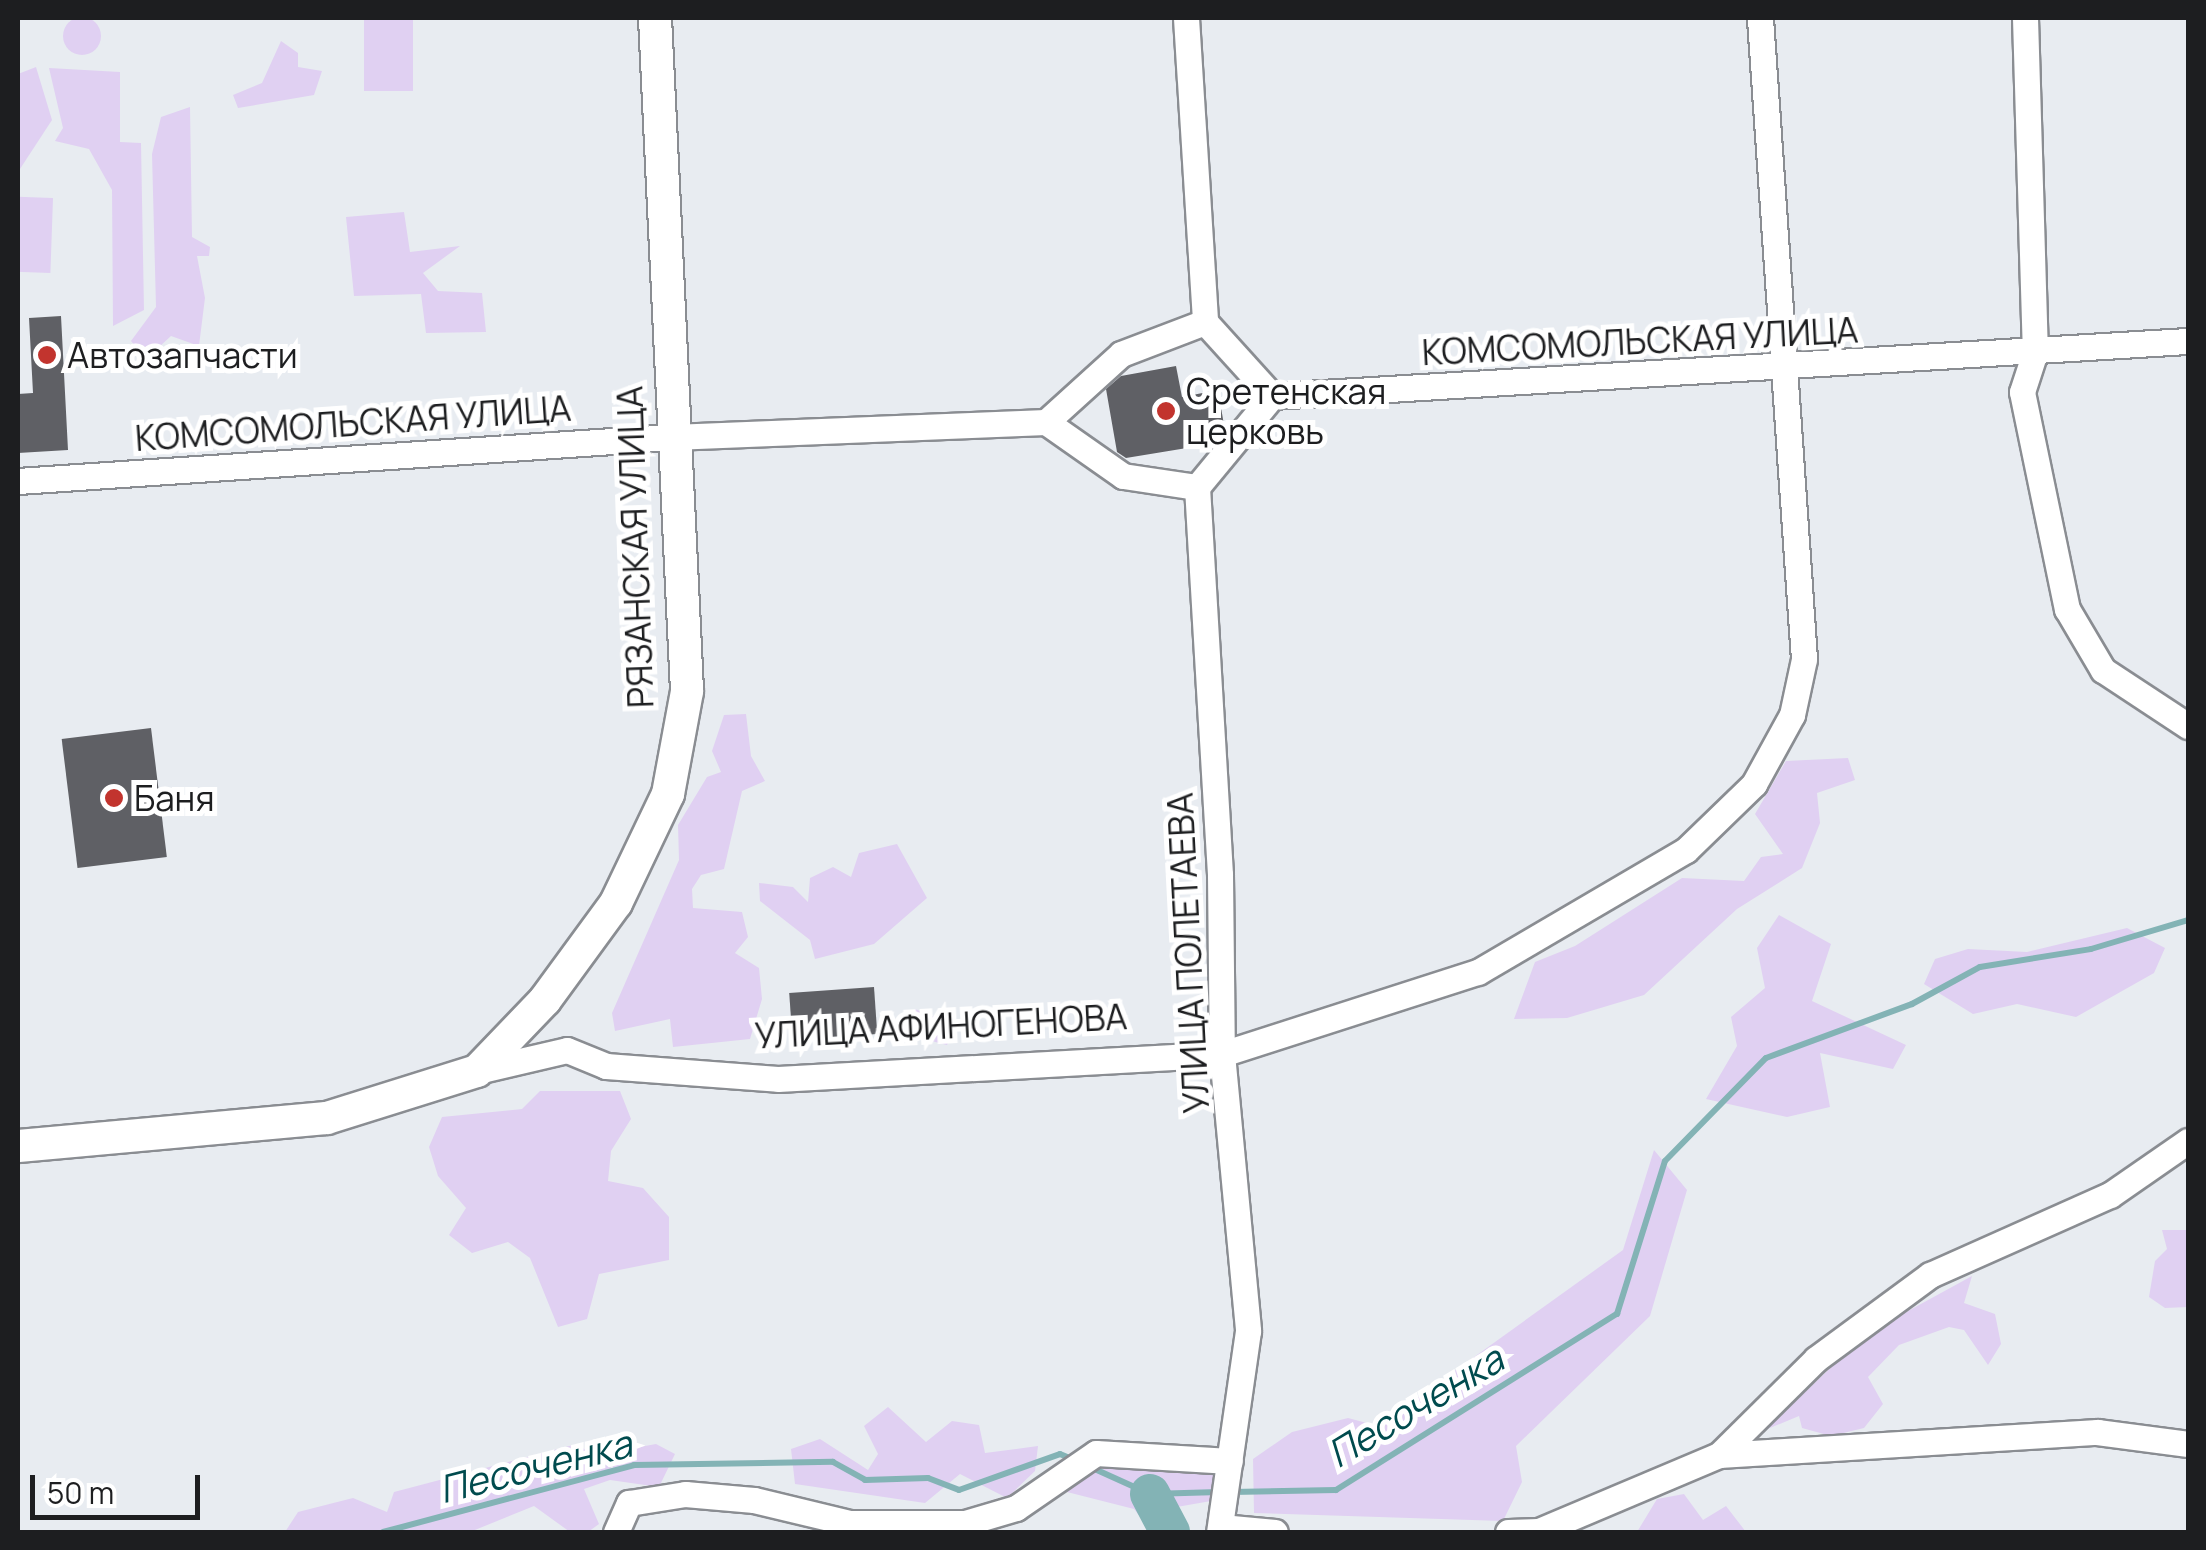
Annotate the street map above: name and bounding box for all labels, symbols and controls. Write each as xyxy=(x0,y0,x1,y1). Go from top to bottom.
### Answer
street label: КОМСОМОЛЬСКАЯ УЛИЦА xyxy=(1421,309,1859,373)
place label: Автозапчасти xyxy=(67,334,298,376)
marker: Автозапчасти xyxy=(36,344,58,366)
place label: Сретенская церковь xyxy=(1186,370,1386,452)
street label: РЯЗАНСКАЯ УЛИЦА xyxy=(608,385,662,709)
street label: КОМСОМОЛЬСКАЯ УЛИЦА xyxy=(134,387,572,459)
marker: Сретенская церковь xyxy=(1155,400,1177,422)
place label: Баня xyxy=(134,777,215,819)
marker: Баня xyxy=(103,787,125,809)
street label: УЛИЦА ПОЛЕТАЕВА xyxy=(1159,792,1217,1114)
street label: УЛИЦА АФИНОГЕНОВА xyxy=(754,995,1128,1057)
water label: Песоченка xyxy=(1319,1336,1511,1476)
water label: Песоченка xyxy=(434,1420,636,1512)
scale bar xyxy=(35,1455,205,1517)
text: 50 m xyxy=(47,1472,114,1513)

